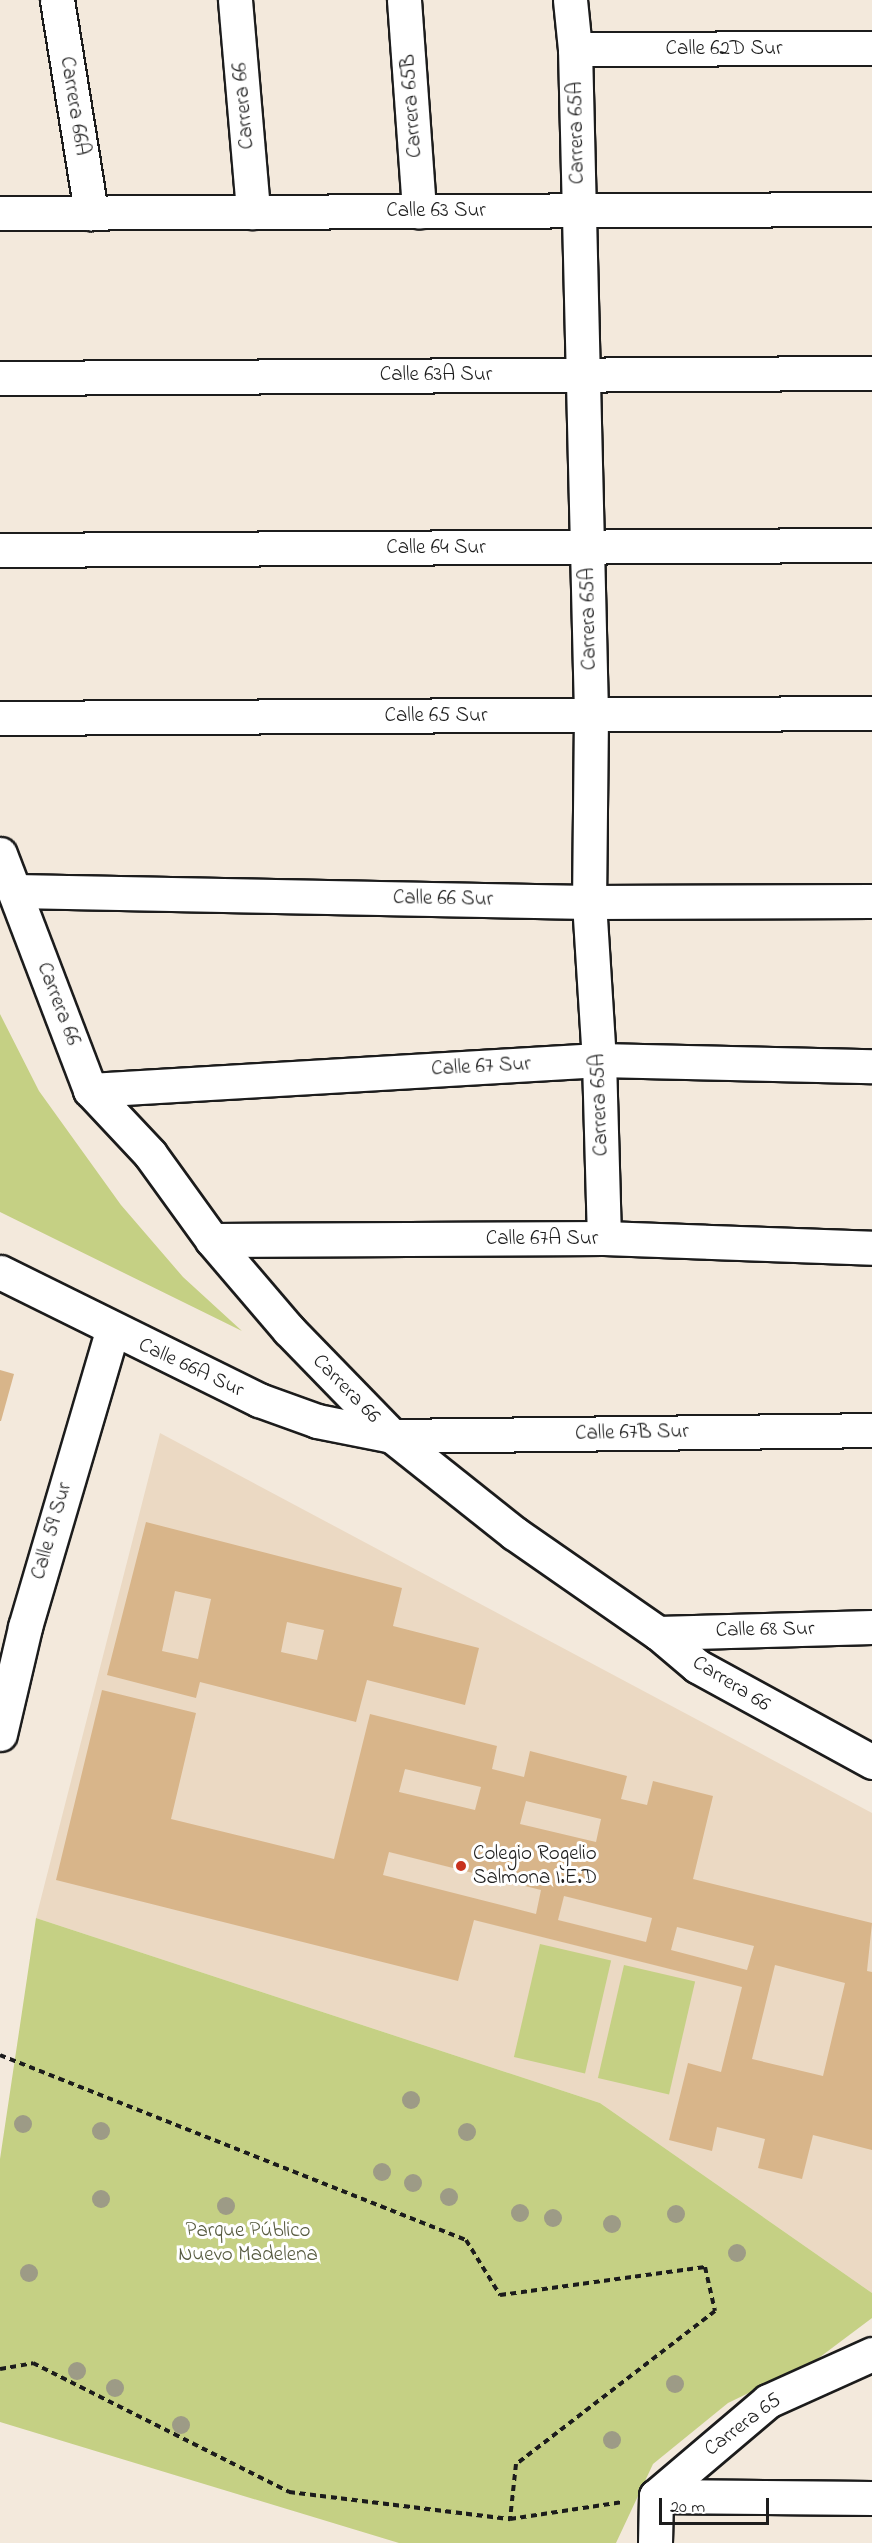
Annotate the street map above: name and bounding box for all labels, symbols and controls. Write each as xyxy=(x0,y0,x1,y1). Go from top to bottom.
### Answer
street label: Calle 62D Sur xyxy=(666,36,782,62)
street label: Carrera 65B xyxy=(396,53,428,159)
street label: Carrera 66A xyxy=(54,55,94,157)
street label: Carrera 66 xyxy=(228,62,260,150)
street label: Carrera 65A xyxy=(564,81,590,185)
street label: Calle 63 Sur xyxy=(386,198,486,224)
street label: Calle 63A Sur xyxy=(380,362,492,388)
street label: Calle 64 Sur xyxy=(386,535,486,561)
street label: Carrera 65A xyxy=(576,567,602,671)
street label: Calle 65 Sur xyxy=(384,703,488,729)
street label: Calle 66 Sur xyxy=(393,886,493,912)
street label: Carrera 66 xyxy=(31,959,85,1049)
street label: Calle 67 Sur xyxy=(431,1052,531,1082)
street label: Carrera 65A xyxy=(586,1053,614,1157)
street label: Calle 67A Sur xyxy=(486,1226,598,1252)
street label: Calle 66A Sur xyxy=(134,1333,248,1403)
street label: Carrera 66 xyxy=(307,1349,385,1429)
street label: Calle 67B Sur xyxy=(575,1419,689,1447)
street label: Calle 59 Sur xyxy=(26,1479,78,1583)
street label: Calle 68 Sur xyxy=(715,1617,815,1643)
street label: Carrera 66 xyxy=(687,1650,775,1718)
place label: Colegio Rogelio Salmona I.E.D xyxy=(473,1841,597,1891)
marker: Colegio Rogelio Salmona I.E.D xyxy=(454,1859,468,1873)
park label: Parque Público Nuevo Madelena xyxy=(178,2218,318,2268)
street label: Carrera 65 xyxy=(700,2388,786,2462)
scale bar xyxy=(662,2486,772,2524)
text: 20 m xyxy=(670,2495,705,2521)

